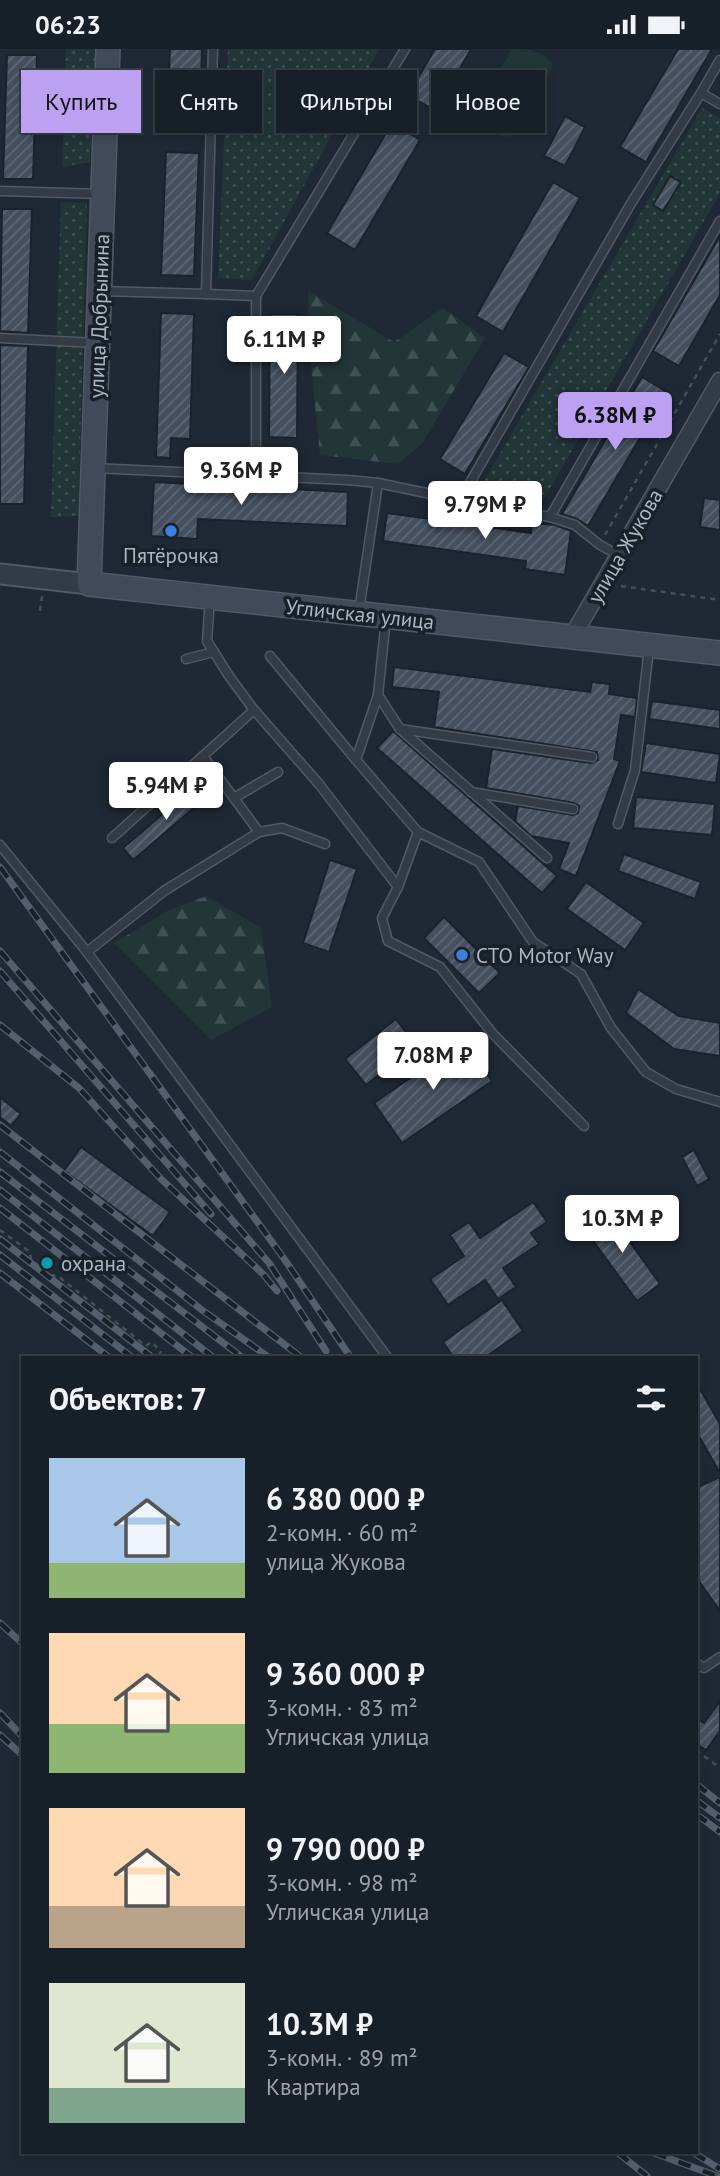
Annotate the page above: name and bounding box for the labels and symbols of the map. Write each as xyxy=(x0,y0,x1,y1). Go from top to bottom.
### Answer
street label: улица Добрынина xyxy=(83,233,115,399)
pin: 6.11M ₽ xyxy=(219,317,349,376)
pin: 6.38M ₽ xyxy=(550,393,680,452)
pin: 9.36M ₽ xyxy=(176,447,306,507)
pin: 9.79M ₽ xyxy=(420,482,550,541)
street label: улица Жукова xyxy=(581,484,669,608)
marker: Пятёрочка xyxy=(163,523,179,539)
place label: Пятёрочка xyxy=(123,542,219,569)
street label: Угличская улица xyxy=(284,593,436,635)
pin: 5.94M ₽ xyxy=(101,763,231,822)
place label: СТО Motor Way xyxy=(476,942,614,969)
marker: СТО Motor Way xyxy=(454,947,470,963)
pin: 7.08M ₽ xyxy=(368,1033,498,1092)
pin: 10.3M ₽ xyxy=(557,1195,687,1255)
place label: охрана xyxy=(61,1250,126,1277)
marker: охрана xyxy=(39,1255,55,1271)

